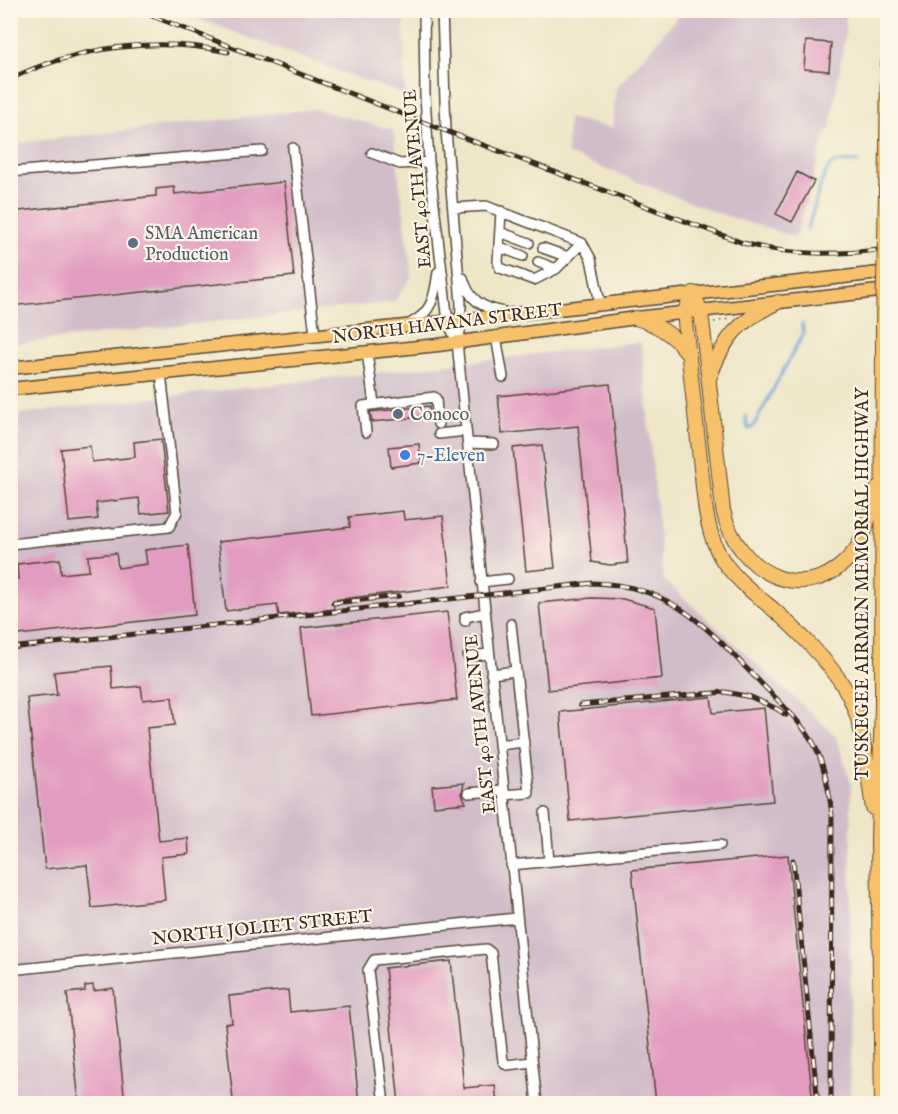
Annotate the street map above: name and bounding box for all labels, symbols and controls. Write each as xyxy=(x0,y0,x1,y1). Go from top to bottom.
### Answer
street label: EAST 40TH AVENUE xyxy=(399,88,438,270)
place label: SMA American Production xyxy=(145,223,258,267)
marker: SMA American Production xyxy=(126,236,140,250)
street label: NORTH HAVANA STREET xyxy=(331,299,563,350)
street label: TUSKEGEE AIRMEN MEMORIAL HIGHWAY xyxy=(852,387,875,780)
place label: Conoco xyxy=(410,404,470,427)
marker: Conoco xyxy=(391,407,405,421)
place label: 7-Eleven xyxy=(417,445,486,468)
marker: 7-Eleven xyxy=(398,448,412,462)
street label: EAST 40TH AVENUE xyxy=(461,633,502,815)
street label: NORTH JOLIET STREET xyxy=(151,905,374,952)

